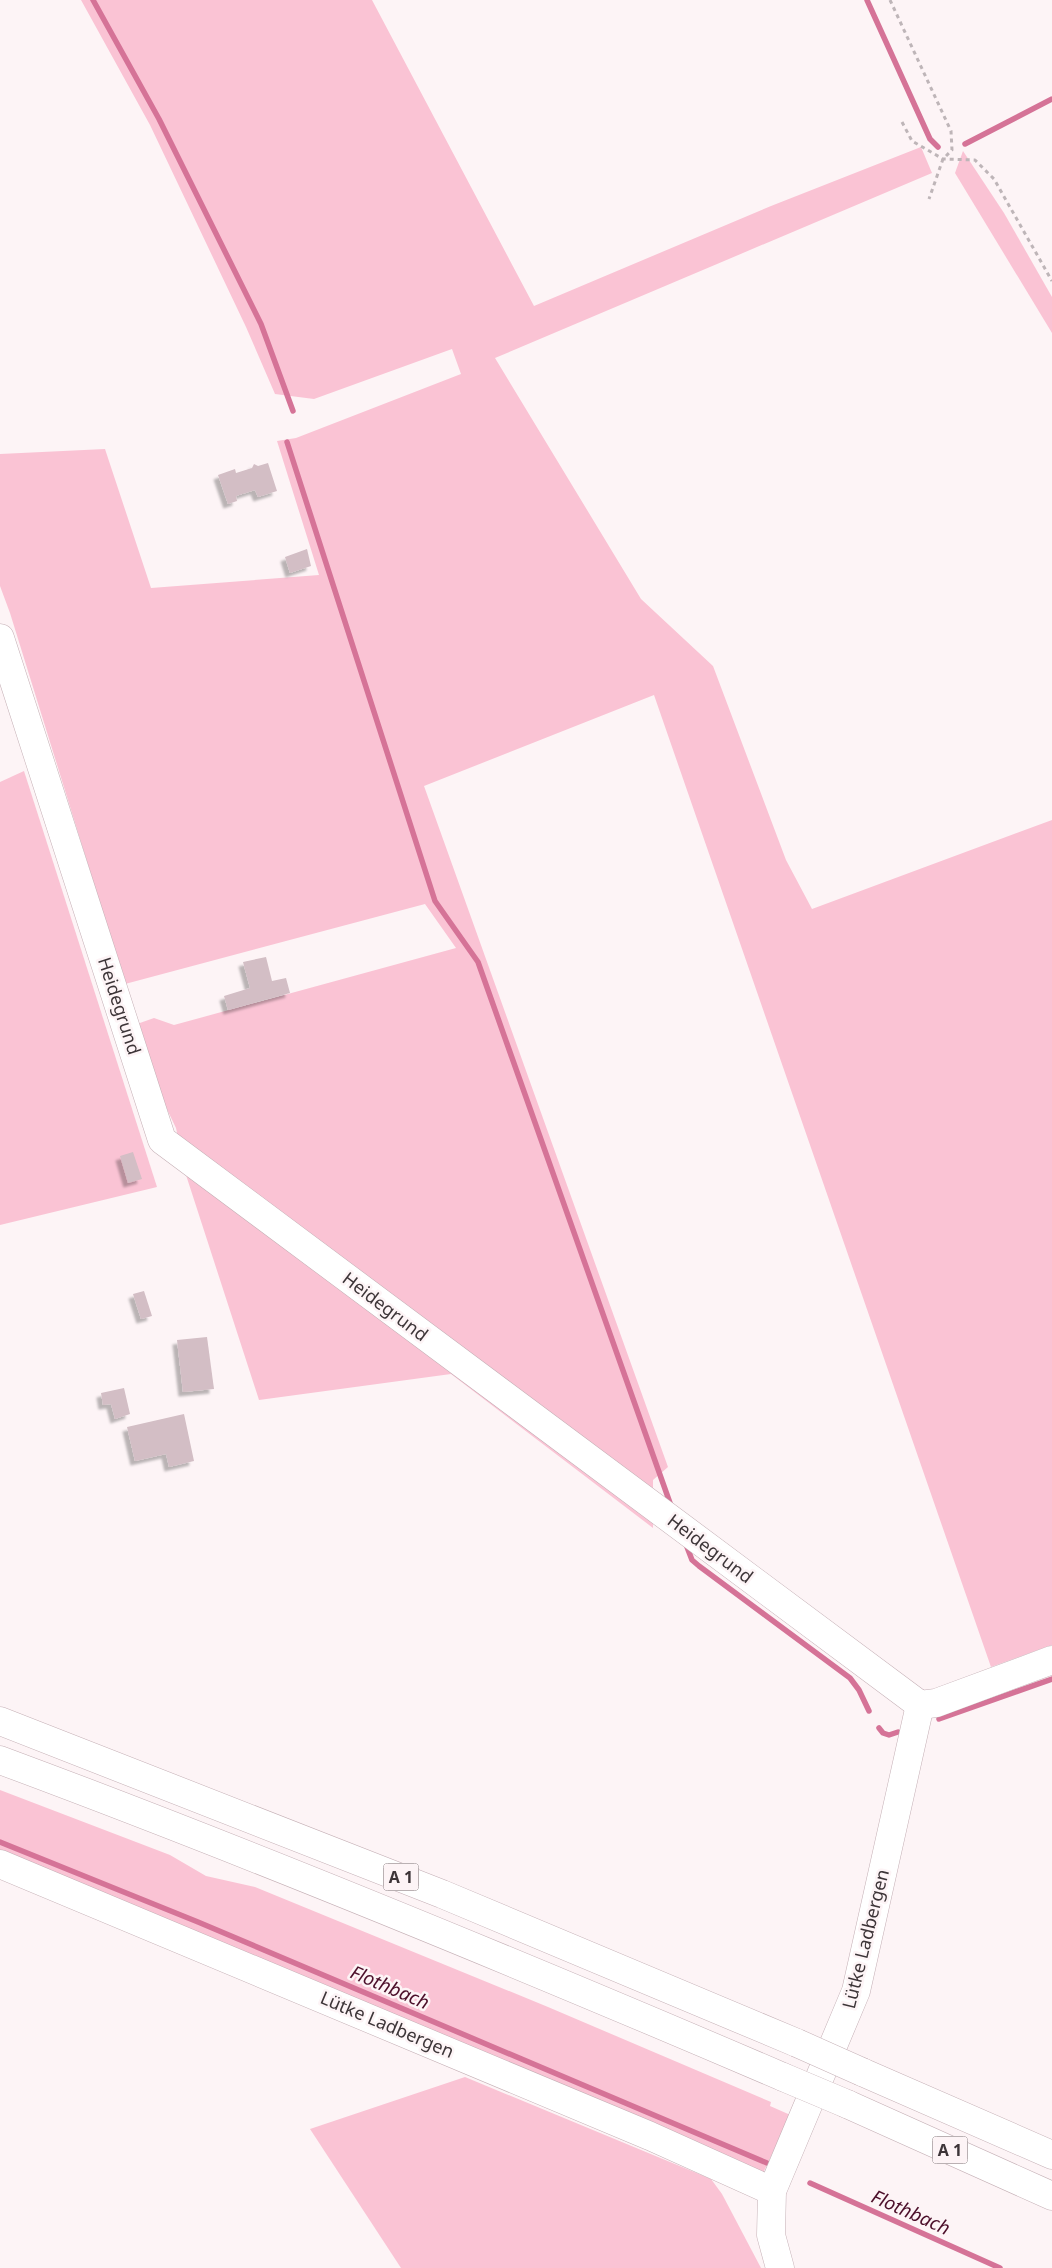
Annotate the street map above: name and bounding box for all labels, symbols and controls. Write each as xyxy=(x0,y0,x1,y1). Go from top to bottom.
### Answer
street label: Heidegrund xyxy=(93,954,147,1058)
street label: Heidegrund xyxy=(338,1266,433,1346)
street label: Heidegrund xyxy=(663,1508,758,1588)
road number: A 1 xyxy=(384,1864,418,1890)
street label: Lütke Ladbergen xyxy=(836,1867,894,2011)
water label: Flothbach xyxy=(347,1959,433,2015)
street label: Lütke Ladbergen xyxy=(317,1985,458,2063)
road number: A 1 xyxy=(932,2136,968,2164)
water label: Flothbach xyxy=(868,2183,954,2241)

